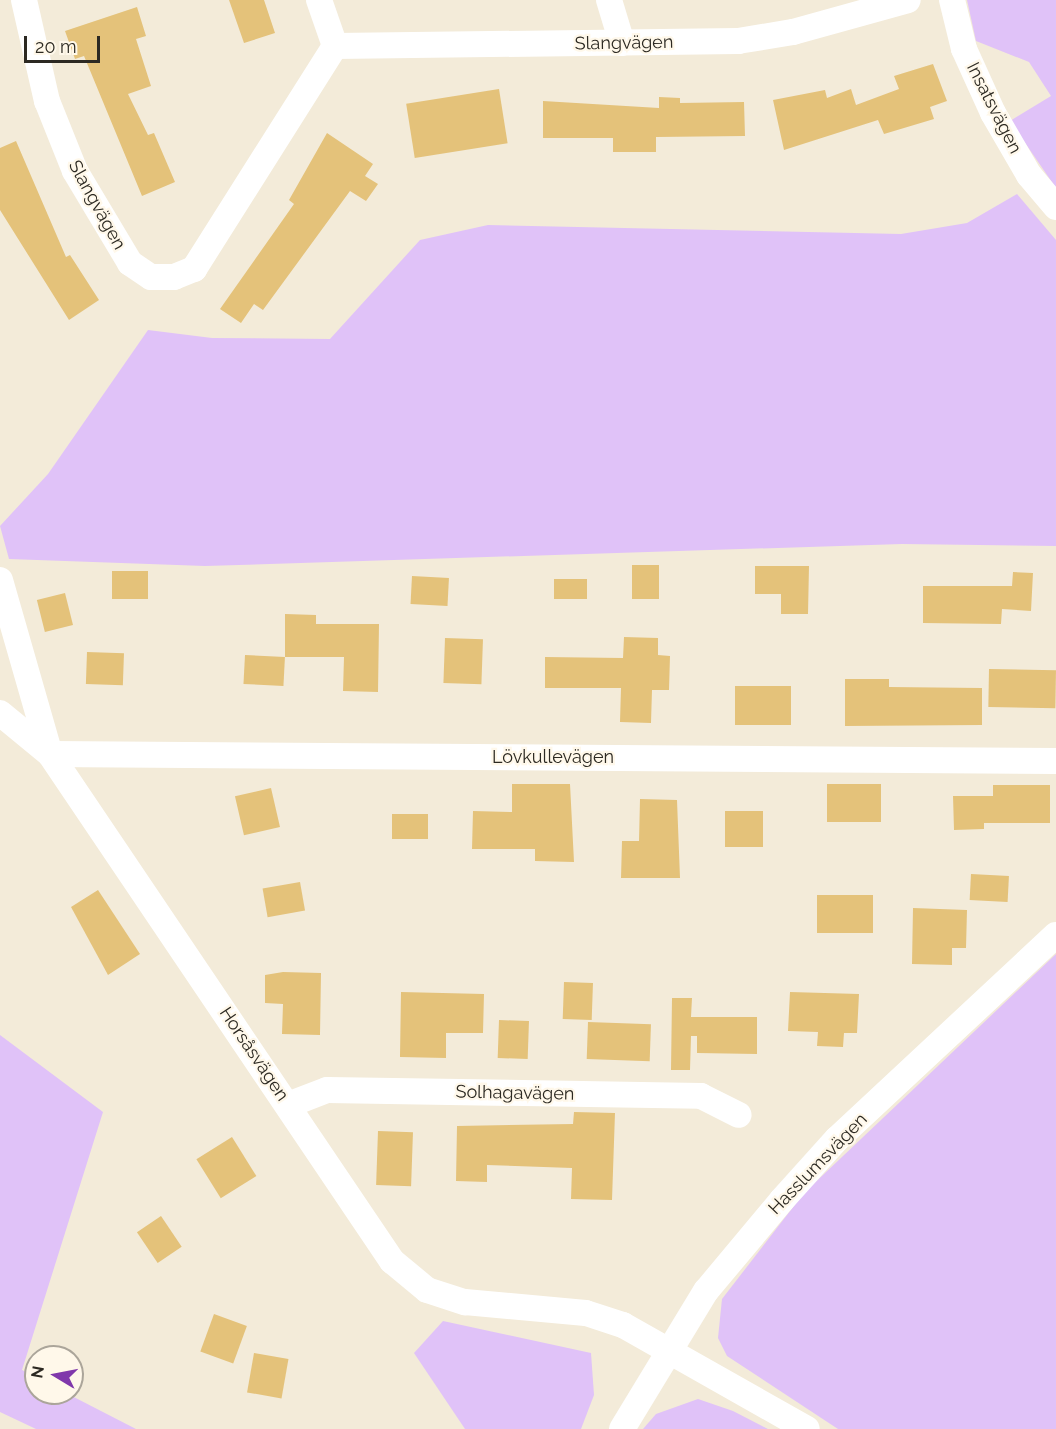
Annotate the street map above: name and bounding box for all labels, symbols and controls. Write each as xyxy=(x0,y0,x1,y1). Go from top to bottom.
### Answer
scale bar xyxy=(27,24,104,62)
street label: Slangvägen xyxy=(575,31,673,55)
text: 20 m xyxy=(35,36,77,57)
street label: Insatsvägen xyxy=(962,59,1026,157)
street label: Slangvägen xyxy=(64,157,130,253)
street label: Lövkullevägen xyxy=(492,746,614,768)
street label: Horsåsvägen xyxy=(215,1003,293,1105)
street label: Solhagavägen xyxy=(455,1081,575,1105)
street label: Hasslumsvägen xyxy=(764,1109,872,1219)
north arrow xyxy=(24,1345,84,1405)
text: N xyxy=(27,1364,48,1380)

